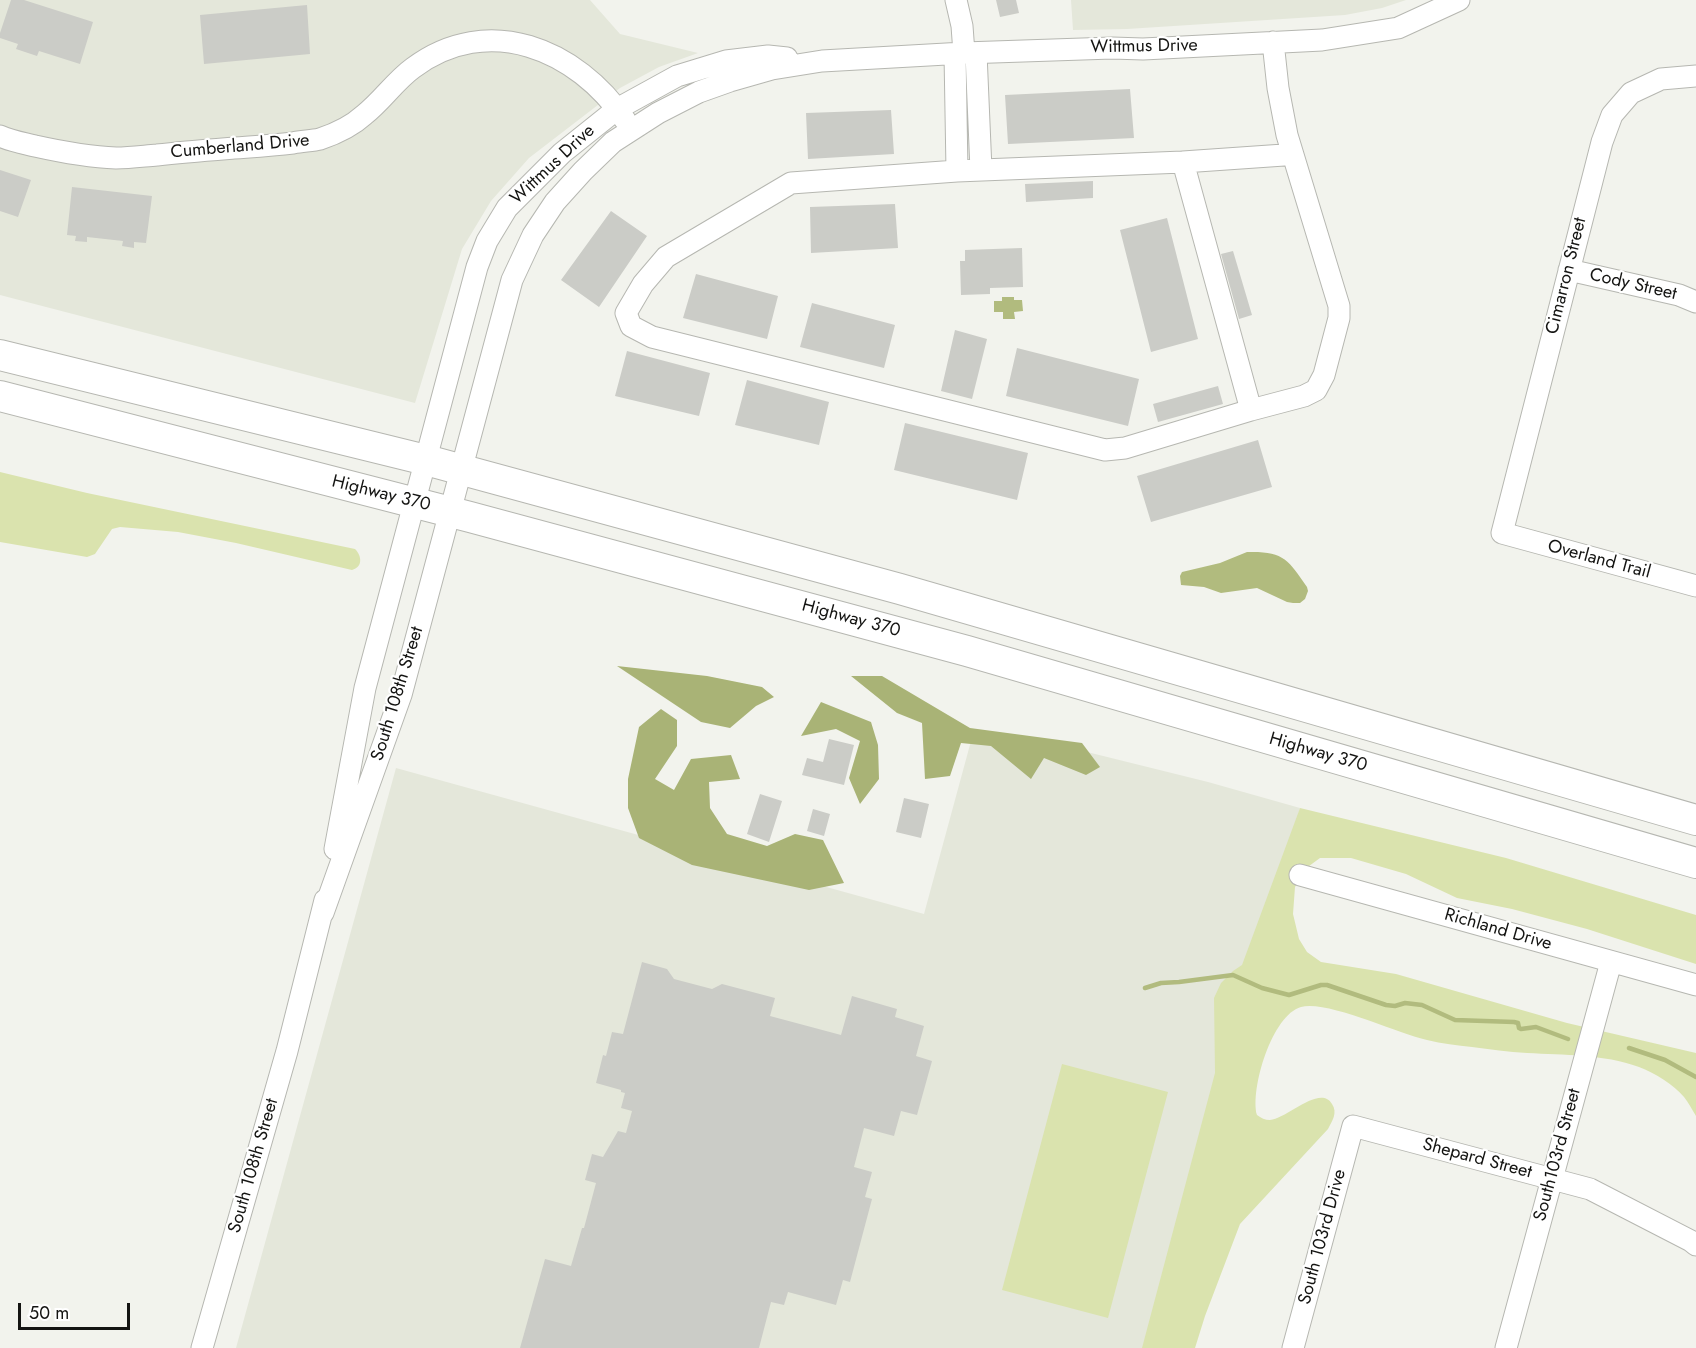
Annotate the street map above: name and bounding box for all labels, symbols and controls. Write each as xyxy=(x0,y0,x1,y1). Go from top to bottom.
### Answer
street label: Wittmus Drive xyxy=(1090,35,1198,59)
street label: Wittmus Drive xyxy=(506,121,600,209)
street label: Cumberland Drive xyxy=(170,130,310,164)
street label: Cimarron Street xyxy=(1542,215,1592,337)
street label: Cody Street xyxy=(1587,265,1679,305)
street label: Highway 370 xyxy=(329,471,433,517)
street label: Overland Trail xyxy=(1545,536,1653,584)
street label: Highway 370 xyxy=(799,595,903,643)
street label: South 108th Street xyxy=(367,624,429,764)
street label: Highway 370 xyxy=(1266,729,1370,777)
street label: Richland Drive xyxy=(1442,904,1554,956)
street label: South103rd Street xyxy=(1530,1086,1586,1224)
street label: South 108th Street xyxy=(224,1096,284,1236)
street label: Shepard Street xyxy=(1420,1134,1534,1184)
street label: South 103rd Drive xyxy=(1295,1167,1351,1307)
scale bar xyxy=(21,1291,134,1329)
text: 50 m xyxy=(29,1300,69,1326)

